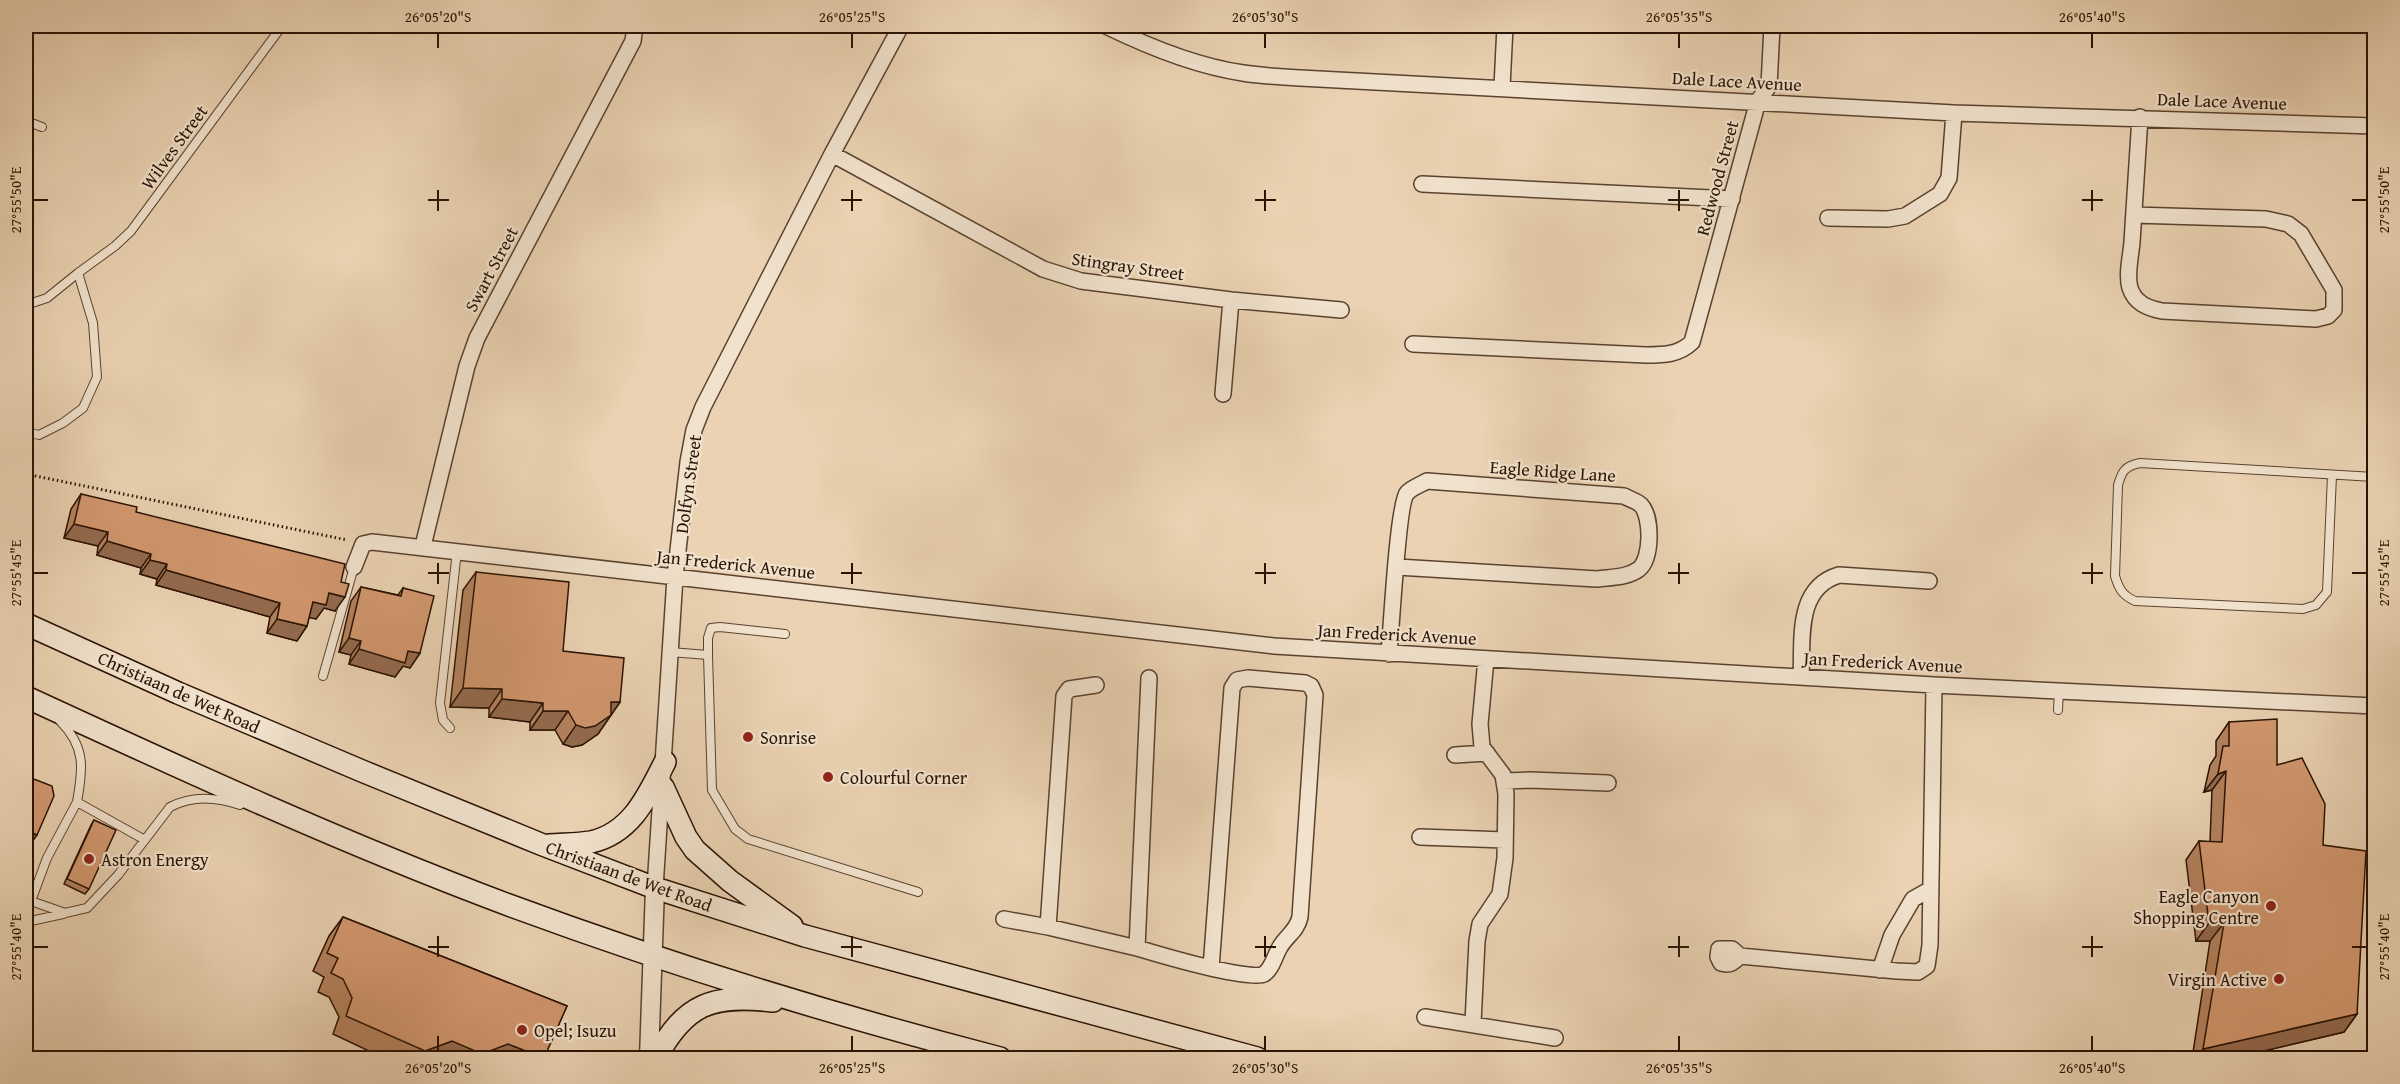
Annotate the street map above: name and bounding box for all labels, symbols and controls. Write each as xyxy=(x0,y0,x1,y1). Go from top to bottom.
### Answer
text: 26°05'20"S xyxy=(405,6,471,27)
text: 26°05'25"S xyxy=(819,6,885,27)
text: 26°05'30"S xyxy=(1232,6,1298,27)
text: 26°05'35"S xyxy=(1646,6,1712,27)
text: 26°05'40"S xyxy=(2059,6,2125,27)
street label: Dale Lace Avenue xyxy=(1671,64,1803,98)
street label: Dale Lace Avenue xyxy=(2157,85,2287,117)
street label: Wilves Street xyxy=(134,98,214,195)
street label: Redwood Street xyxy=(1689,117,1746,239)
text: 27°55'50"E xyxy=(5,166,26,233)
text: 27°55'50"E xyxy=(2373,166,2394,233)
street label: Swart Street xyxy=(457,221,525,316)
street label: Stingray Street xyxy=(1070,245,1187,287)
street label: Dolfyn Street xyxy=(668,432,708,535)
street label: Eagle Ridge Lane xyxy=(1489,453,1617,489)
text: 27°55'45"E xyxy=(5,539,26,606)
text: 27°55'45"E xyxy=(2373,539,2394,606)
street label: Jan Frederick Avenue xyxy=(653,542,817,586)
street label: Jan Frederick Avenue xyxy=(1315,616,1477,652)
street label: Christiaan de Wet Road xyxy=(94,644,265,740)
street label: Jan Frederick Avenue xyxy=(1801,644,1963,680)
place label: Sonrise xyxy=(760,724,816,751)
marker: Sonrise xyxy=(741,730,755,744)
place label: Colourful Corner xyxy=(840,764,968,791)
marker: Colourful Corner xyxy=(821,770,835,784)
street label: Christiaan de Wet Road xyxy=(542,833,716,919)
place label: Astron Energy xyxy=(101,846,209,873)
marker: Astron Energy xyxy=(82,852,96,866)
place label: Eagle Canyon Shopping Centre xyxy=(2133,883,2259,931)
marker: Eagle Canyon Shopping Centre xyxy=(2264,899,2278,913)
text: 27°55'40"E xyxy=(5,913,26,980)
text: 27°55'40"E xyxy=(2373,913,2394,980)
place label: Virgin Active xyxy=(2167,966,2267,993)
marker: Virgin Active xyxy=(2272,972,2286,986)
place label: Opel; Isuzu xyxy=(534,1017,617,1044)
marker: Opel; Isuzu xyxy=(515,1023,529,1037)
text: 26°05'20"S xyxy=(405,1057,471,1078)
text: 26°05'25"S xyxy=(819,1057,885,1078)
text: 26°05'30"S xyxy=(1232,1057,1298,1078)
text: 26°05'35"S xyxy=(1646,1057,1712,1078)
text: 26°05'40"S xyxy=(2059,1057,2125,1078)

